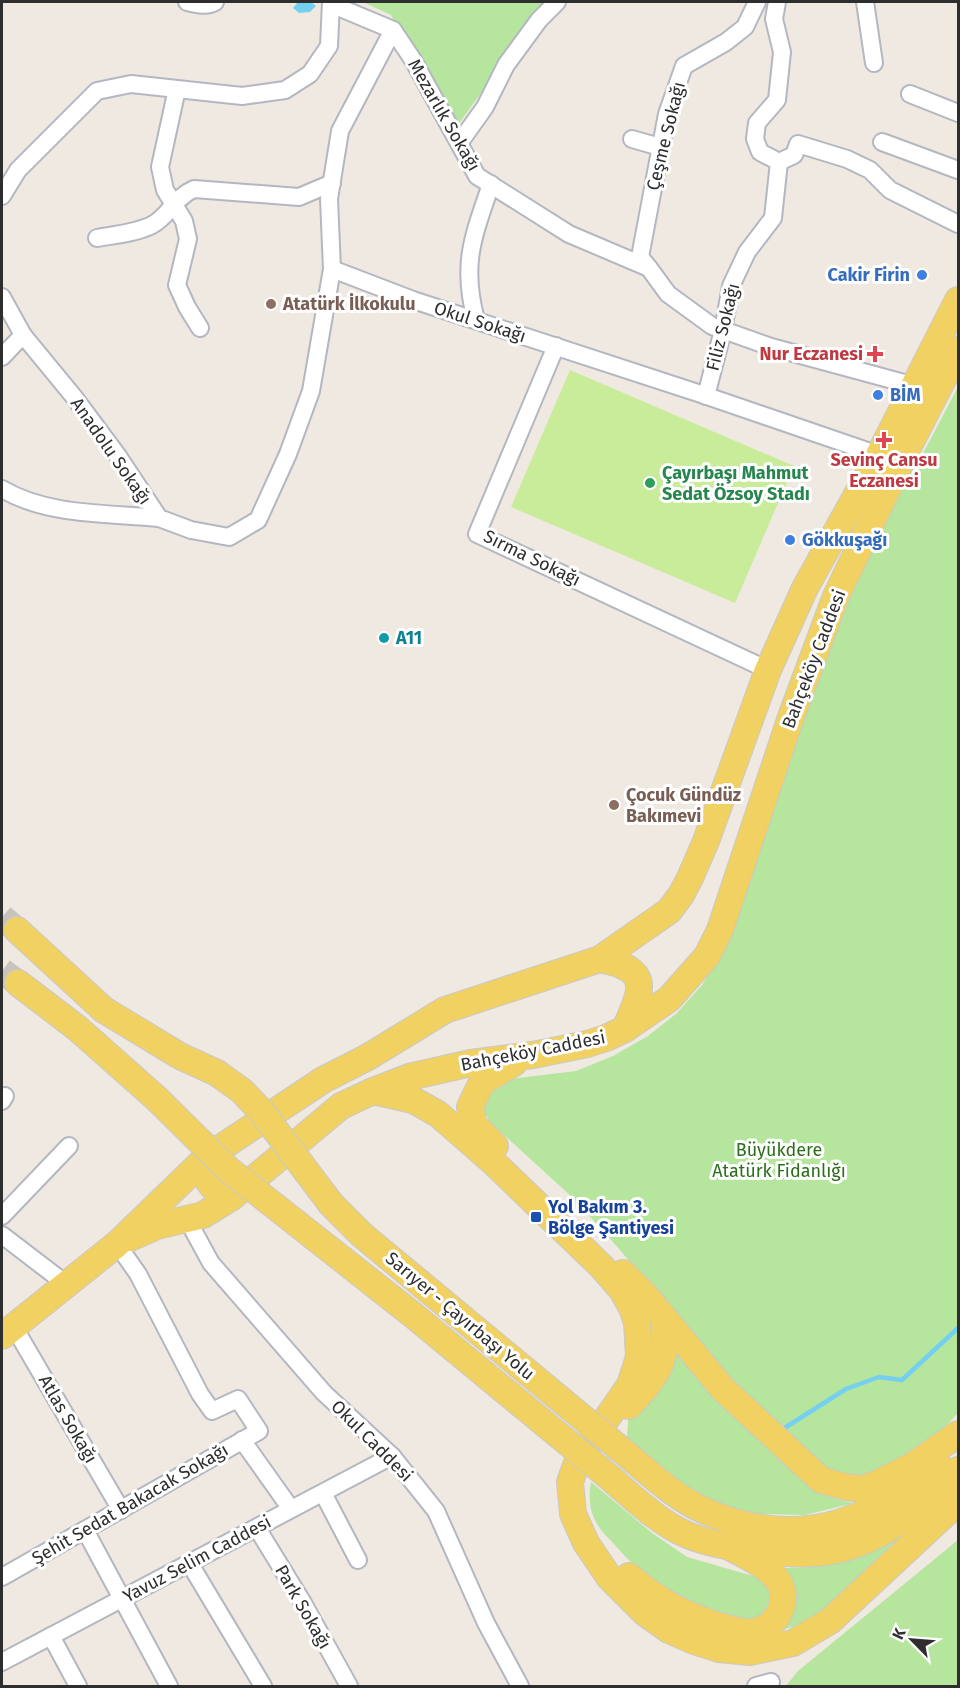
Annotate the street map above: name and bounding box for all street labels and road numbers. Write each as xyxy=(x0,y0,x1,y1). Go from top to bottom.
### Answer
street label: Mezarlık Sokağı xyxy=(403,55,485,175)
street label: Çeşme Sokağı xyxy=(642,79,690,193)
street label: Filiz Sokağı xyxy=(701,281,745,373)
street label: Okul Sokağı xyxy=(431,297,529,347)
street label: Anadolu Sokağı xyxy=(66,393,156,509)
street label: Sırma Sokağı xyxy=(480,525,584,591)
street label: Bahçeköy Caddesi xyxy=(777,586,851,732)
street label: Bahçeköy Caddesi xyxy=(459,1026,607,1076)
street label: Sarıyer - Çayırbaşı Yolu xyxy=(381,1247,539,1385)
street label: Atlas Sokağı xyxy=(34,1371,102,1467)
street label: Okul Caddesi xyxy=(327,1396,417,1486)
street label: Şehit Sedat Bakacak Sokağı xyxy=(28,1439,232,1569)
street label: Yavuz Selim Caddesi xyxy=(119,1511,275,1607)
street label: Park Sokağı xyxy=(270,1561,336,1653)

